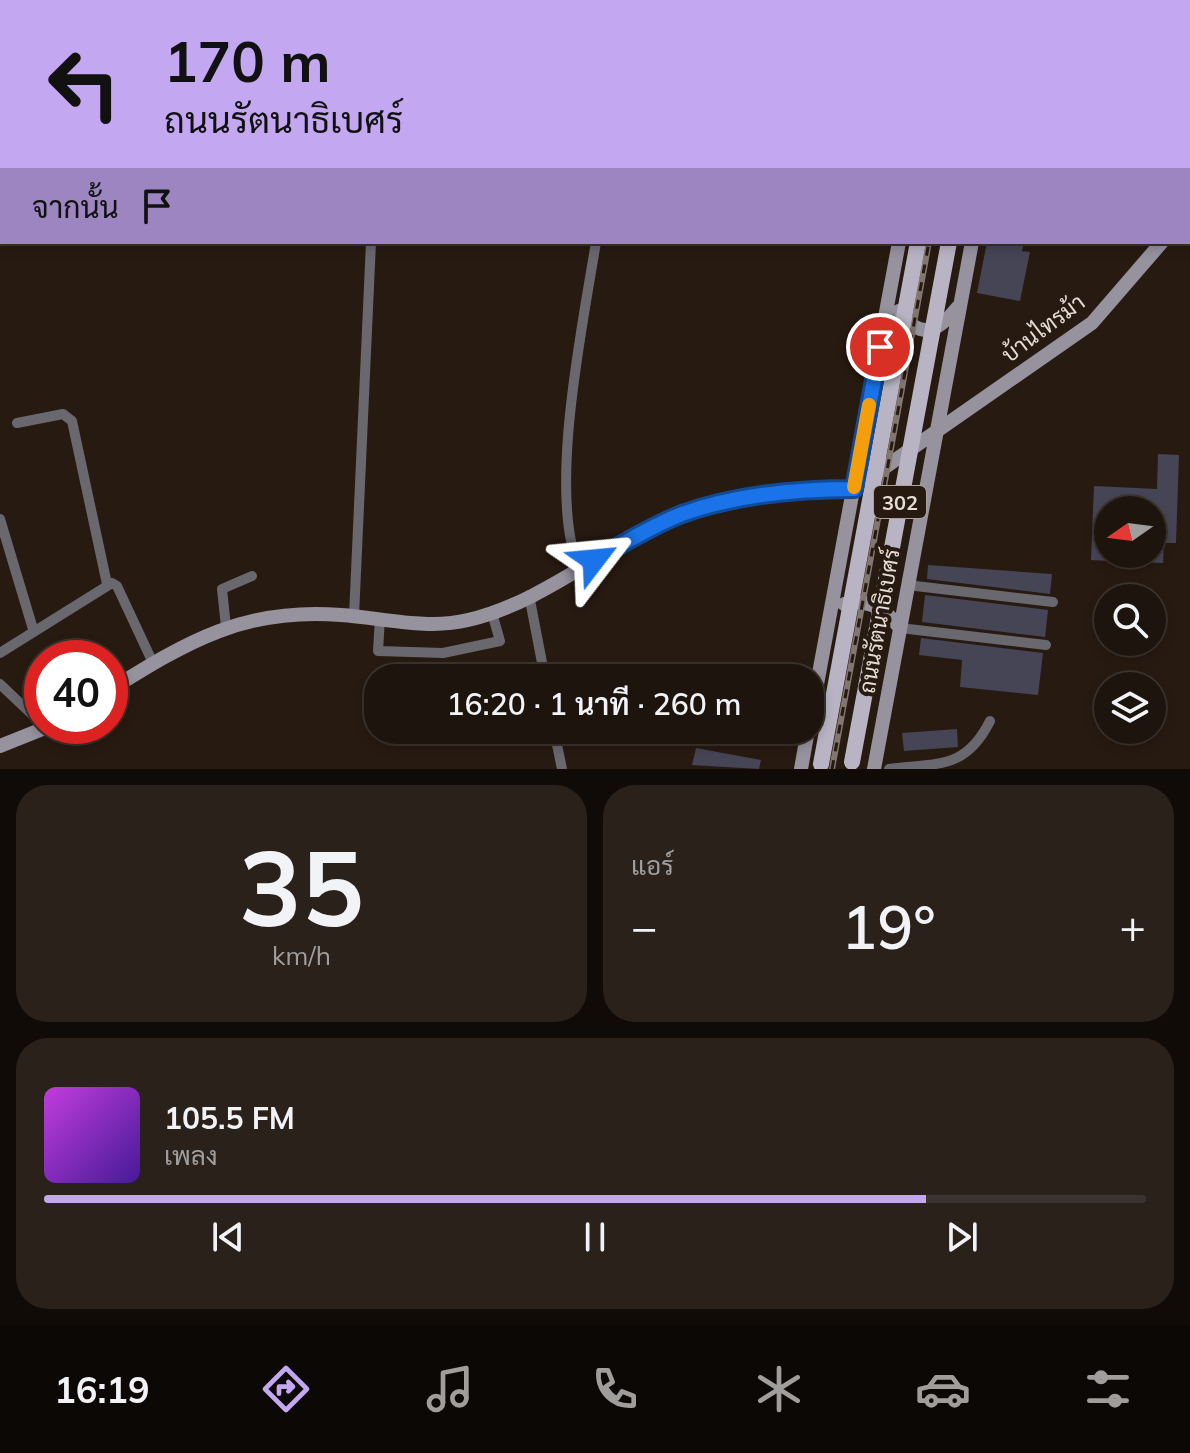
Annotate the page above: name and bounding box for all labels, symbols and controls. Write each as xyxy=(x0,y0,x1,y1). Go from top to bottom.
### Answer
text: 170 m xyxy=(164,26,331,96)
icon: left xyxy=(32,32,136,136)
text: ถนนรัตนาธิเบศร์ xyxy=(164,97,403,142)
icon: arrive xyxy=(135,184,179,228)
text: จากนั้น xyxy=(32,188,119,226)
street label: บ้านไทรม้า xyxy=(996,288,1090,368)
pin xyxy=(846,313,914,381)
icon: arrive xyxy=(858,325,902,369)
road number: 302 xyxy=(874,486,926,518)
north arrow xyxy=(1094,496,1166,568)
map controls xyxy=(1094,496,1166,744)
position arrow xyxy=(552,518,636,602)
street label: ถนนรัตนาธิเบศร์ xyxy=(853,547,905,695)
button: search xyxy=(1094,584,1166,656)
speed limit sign: 40 xyxy=(24,640,128,744)
button: layers xyxy=(1094,672,1166,744)
text: 16:20 · 1 นาที · 260 m xyxy=(447,685,741,723)
text: 35 xyxy=(239,821,364,952)
text: แอร์ xyxy=(631,849,674,882)
text: 19° xyxy=(841,889,936,964)
text: − xyxy=(631,899,657,954)
text: + xyxy=(1120,899,1146,954)
text: km/h xyxy=(272,939,331,972)
text: 105.5 FM xyxy=(164,1099,295,1137)
text: เพลง xyxy=(164,1139,218,1172)
icon: previous xyxy=(206,1215,250,1259)
icon: pause xyxy=(573,1215,617,1259)
icon: next xyxy=(940,1215,984,1259)
icon: directions xyxy=(258,1361,314,1417)
icon: music xyxy=(422,1361,478,1417)
icon: phone xyxy=(587,1361,643,1417)
icon: climate xyxy=(751,1361,807,1417)
icon: car xyxy=(915,1361,971,1417)
icon: filters xyxy=(1080,1361,1136,1417)
text: 16:19 xyxy=(54,1367,150,1412)

